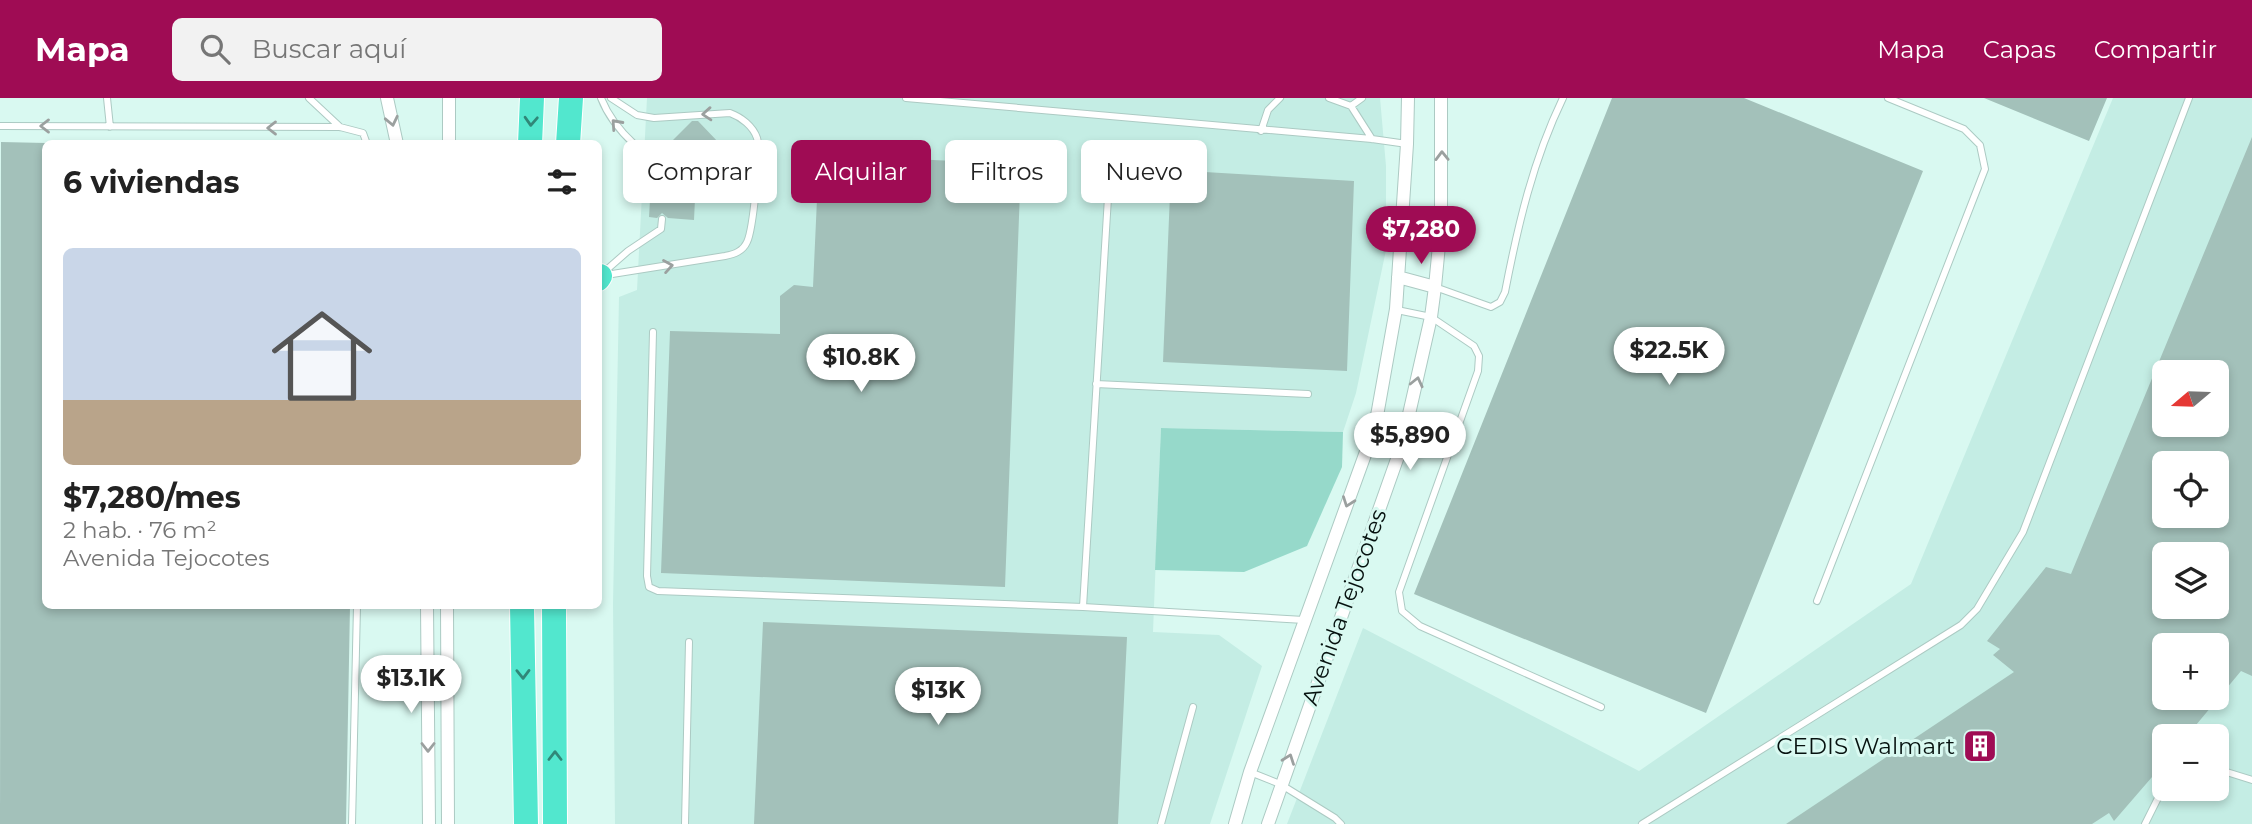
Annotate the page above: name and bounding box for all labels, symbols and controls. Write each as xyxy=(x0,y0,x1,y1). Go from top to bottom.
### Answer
search box xyxy=(172,18,662,81)
text: Mapa xyxy=(35,29,130,69)
icon: search xyxy=(196,30,234,68)
text: Buscar aquí xyxy=(252,33,406,65)
text: Mapa xyxy=(1877,35,1945,64)
text: Capas xyxy=(1983,35,2056,64)
text: Compartir xyxy=(2094,35,2217,64)
one-way arrow xyxy=(701,107,712,122)
one-way arrow xyxy=(384,115,399,127)
one-way arrow xyxy=(523,116,538,127)
one-way arrow xyxy=(39,118,49,134)
one-way arrow xyxy=(612,119,624,132)
one-way arrow xyxy=(266,120,277,135)
chip: Comprar xyxy=(623,140,777,203)
chip: Alquilar xyxy=(791,140,931,203)
chip: Filtros xyxy=(945,140,1067,203)
chip: Nuevo xyxy=(1081,140,1207,203)
one-way arrow xyxy=(1434,150,1450,161)
icon: filters xyxy=(543,163,581,201)
text: 6 viviendas xyxy=(63,164,240,201)
pin: $7,280 xyxy=(1364,206,1478,266)
text: $7,280 xyxy=(1382,215,1460,243)
one-way arrow xyxy=(662,260,674,275)
icon: home xyxy=(259,293,385,419)
pin: $22.5K xyxy=(1612,328,1726,387)
pin: $10.8K xyxy=(804,334,918,394)
text: $22.5K xyxy=(1630,336,1708,364)
text: $10.8K xyxy=(822,343,900,371)
north arrow xyxy=(2152,360,2230,438)
map controls xyxy=(2152,360,2229,801)
one-way arrow xyxy=(1408,376,1423,388)
pin: $5,890 xyxy=(1353,412,1467,472)
text: $5,890 xyxy=(1370,421,1450,449)
button: locate xyxy=(2152,451,2229,528)
text: $7,280/mes xyxy=(63,479,241,516)
one-way arrow xyxy=(1342,496,1356,508)
street label: Avenida Tejocotes xyxy=(1296,505,1392,709)
text: 2 hab. · 76 m² xyxy=(63,516,217,544)
button: layers xyxy=(2152,542,2229,619)
text: Avenida Tejocotes xyxy=(63,544,269,572)
button: + xyxy=(2152,633,2229,710)
pin: $13.1K xyxy=(354,656,468,715)
text: $13.1K xyxy=(377,664,445,692)
pin: $13K xyxy=(897,668,979,727)
one-way arrow xyxy=(515,669,531,679)
text: $13K xyxy=(911,676,965,704)
button: − xyxy=(2152,724,2229,801)
building icon: CEDIS Walmart xyxy=(1961,727,1999,765)
place label: CEDIS Walmart xyxy=(1776,732,1955,760)
one-way arrow xyxy=(420,742,436,753)
one-way arrow xyxy=(547,750,563,761)
one-way arrow xyxy=(1281,754,1295,766)

